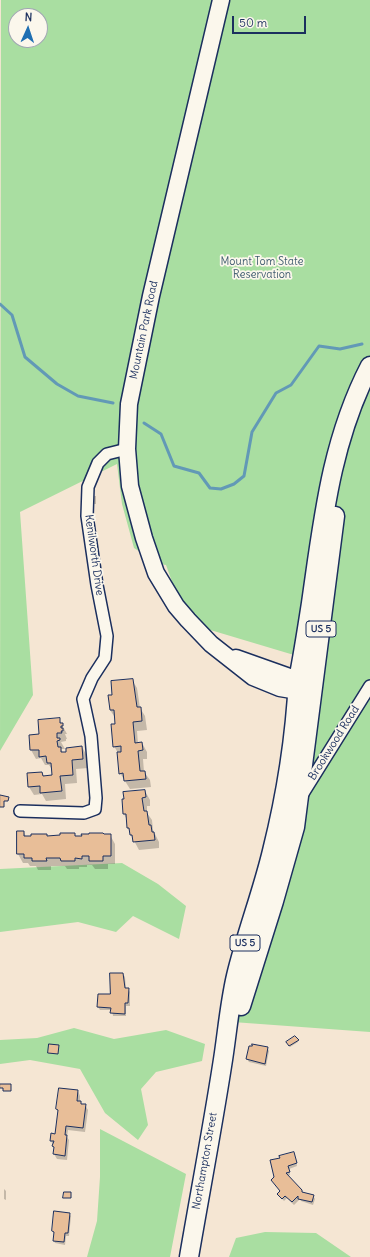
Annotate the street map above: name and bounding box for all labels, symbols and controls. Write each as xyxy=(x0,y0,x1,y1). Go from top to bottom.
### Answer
north arrow xyxy=(8,8,48,48)
scale bar xyxy=(234,8,308,34)
text: N xyxy=(24,10,33,24)
text: 50 m xyxy=(239,15,267,30)
park label: Mount Tom State Reservation xyxy=(221,255,303,281)
street label: Mountain Park Road xyxy=(127,280,161,380)
street label: Kenilworth Drive xyxy=(82,514,106,596)
road number: US 5 xyxy=(306,621,336,637)
street label: Brookwood Road xyxy=(306,703,362,783)
road number: US 5 xyxy=(230,935,260,951)
street label: Northampton Street xyxy=(190,1111,220,1211)

